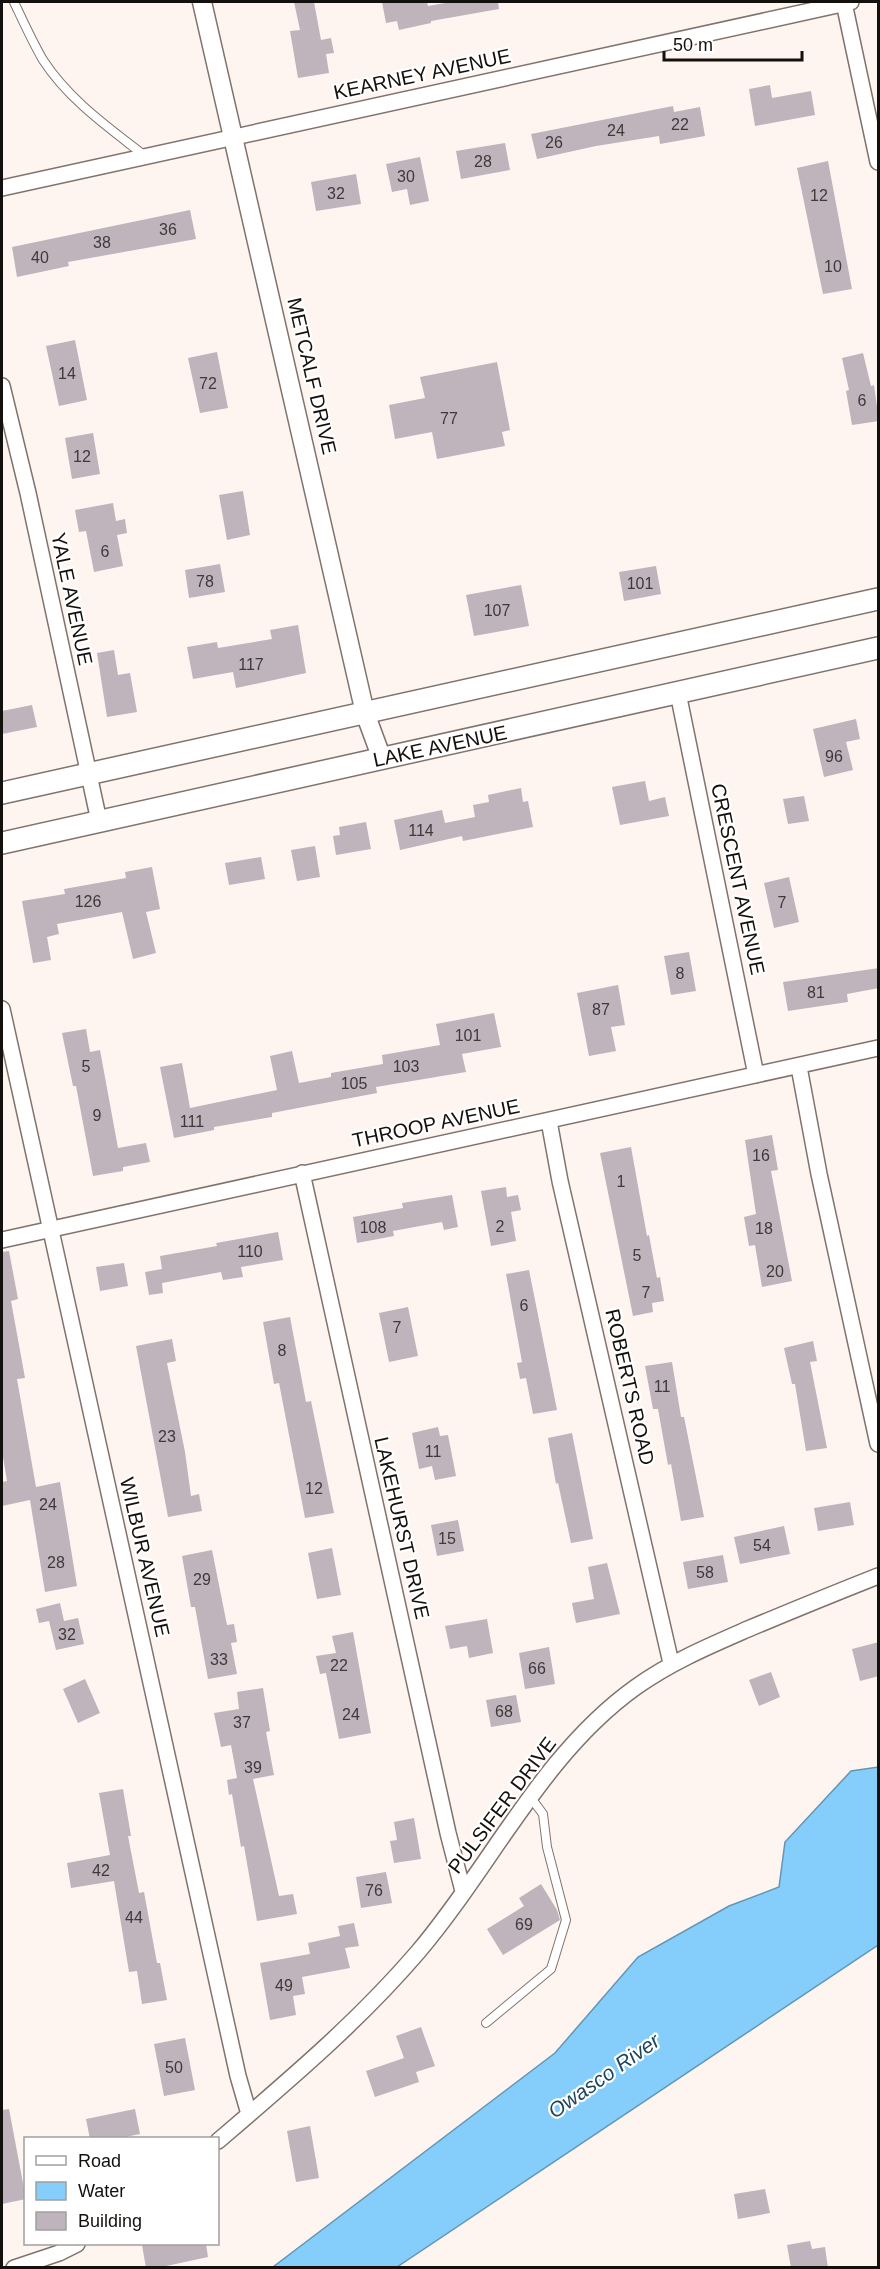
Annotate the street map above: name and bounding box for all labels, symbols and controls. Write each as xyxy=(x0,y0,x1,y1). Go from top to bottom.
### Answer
scale bar xyxy=(664,24,802,62)
text: 50 m xyxy=(673,35,713,55)
street label: KEARNEY AVENUE xyxy=(331,44,513,104)
house number: 22 xyxy=(671,116,689,133)
house number: 24 xyxy=(607,122,625,139)
house number: 26 xyxy=(545,134,563,151)
house number: 28 xyxy=(474,153,492,170)
house number: 30 xyxy=(397,168,415,185)
house number: 32 xyxy=(327,185,345,202)
house number: 12 xyxy=(810,187,828,204)
house number: 36 xyxy=(159,221,177,238)
house number: 38 xyxy=(93,234,111,251)
house number: 40 xyxy=(31,249,49,266)
house number: 10 xyxy=(824,258,842,275)
street label: METCALF DRIVE xyxy=(283,296,341,456)
house number: 14 xyxy=(58,365,76,382)
house number: 72 xyxy=(199,375,217,392)
house number: 6 xyxy=(858,392,867,409)
house number: 77 xyxy=(440,410,458,427)
house number: 12 xyxy=(73,448,91,465)
street label: YALE AVENUE xyxy=(47,531,97,667)
house number: 6 xyxy=(101,543,110,560)
house number: 78 xyxy=(196,573,214,590)
house number: 101 xyxy=(627,575,653,592)
house number: 107 xyxy=(484,602,510,619)
house number: 117 xyxy=(238,656,264,673)
street label: LAKE AVENUE xyxy=(371,721,509,771)
house number: 96 xyxy=(825,748,843,765)
street label: CRESCENT AVENUE xyxy=(707,781,769,977)
house number: 114 xyxy=(408,822,434,839)
house number: 126 xyxy=(75,893,101,910)
house number: 7 xyxy=(778,894,787,911)
house number: 8 xyxy=(676,965,685,982)
house number: 81 xyxy=(807,984,825,1001)
house number: 87 xyxy=(592,1001,610,1018)
house number: 101 xyxy=(455,1027,481,1044)
house number: 5 xyxy=(82,1058,91,1075)
house number: 103 xyxy=(393,1058,419,1075)
house number: 105 xyxy=(341,1075,367,1092)
street label: THROOP AVENUE xyxy=(350,1095,522,1151)
house number: 9 xyxy=(93,1107,102,1124)
house number: 111 xyxy=(180,1113,204,1130)
house number: 16 xyxy=(752,1147,770,1164)
house number: 1 xyxy=(617,1173,626,1190)
house number: 2 xyxy=(496,1218,505,1235)
house number: 108 xyxy=(360,1219,386,1236)
house number: 18 xyxy=(755,1220,773,1237)
house number: 110 xyxy=(237,1243,263,1260)
house number: 5 xyxy=(633,1247,642,1264)
house number: 20 xyxy=(766,1263,784,1280)
house number: 7 xyxy=(642,1284,651,1301)
house number: 6 xyxy=(520,1297,529,1314)
street label: ROBERTS ROAD xyxy=(601,1307,659,1467)
house number: 7 xyxy=(393,1319,402,1336)
house number: 8 xyxy=(278,1342,287,1359)
house number: 11 xyxy=(654,1378,670,1395)
house number: 23 xyxy=(158,1428,176,1445)
street label: LAKEHURST DRIVE xyxy=(370,1435,434,1621)
house number: 11 xyxy=(425,1443,441,1460)
street label: WILBUR AVENUE xyxy=(116,1475,174,1639)
house number: 12 xyxy=(305,1480,323,1497)
house number: 24 xyxy=(39,1496,57,1513)
house number: 15 xyxy=(438,1530,456,1547)
house number: 54 xyxy=(753,1537,771,1554)
house number: 28 xyxy=(47,1554,65,1571)
house number: 58 xyxy=(696,1564,714,1581)
house number: 29 xyxy=(193,1571,211,1588)
house number: 32 xyxy=(58,1626,76,1643)
house number: 33 xyxy=(210,1651,228,1668)
house number: 22 xyxy=(330,1657,348,1674)
house number: 66 xyxy=(528,1660,546,1677)
house number: 68 xyxy=(495,1703,513,1720)
house number: 24 xyxy=(342,1706,360,1723)
house number: 37 xyxy=(233,1714,251,1731)
street label: PULSIFER DRIVE xyxy=(444,1733,560,1877)
house number: 39 xyxy=(244,1759,262,1776)
house number: 42 xyxy=(92,1862,110,1879)
house number: 76 xyxy=(365,1882,383,1899)
house number: 44 xyxy=(125,1909,143,1926)
house number: 69 xyxy=(515,1916,533,1933)
house number: 49 xyxy=(275,1977,293,1994)
water label: Owasco River xyxy=(544,2028,665,2122)
house number: 50 xyxy=(165,2059,183,2076)
legend xyxy=(24,2137,219,2245)
text: Road xyxy=(78,2151,121,2171)
text: Water xyxy=(78,2181,125,2201)
text: Building xyxy=(78,2211,142,2231)

